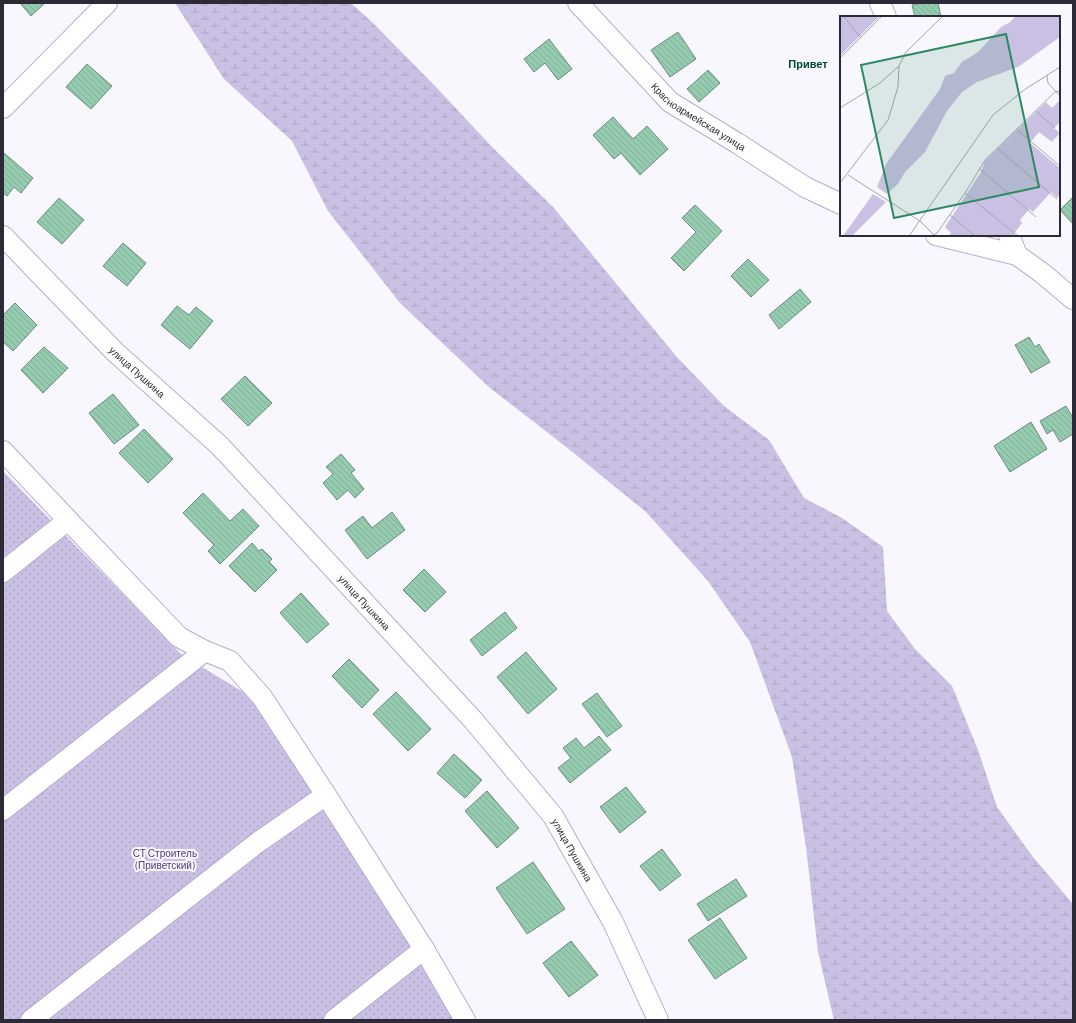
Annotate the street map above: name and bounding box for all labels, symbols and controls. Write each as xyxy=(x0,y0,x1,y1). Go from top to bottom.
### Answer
inset map xyxy=(840,16,1060,236)
district label: Привет xyxy=(788,57,828,70)
street label: Красноармейская улица xyxy=(649,80,749,153)
street label: улица Пушкина xyxy=(107,344,168,400)
street label: улица Пушкина xyxy=(336,572,393,633)
street label: улица Пушкина xyxy=(550,816,595,884)
park label: СТ Строитель (Приветский) xyxy=(133,847,197,871)

